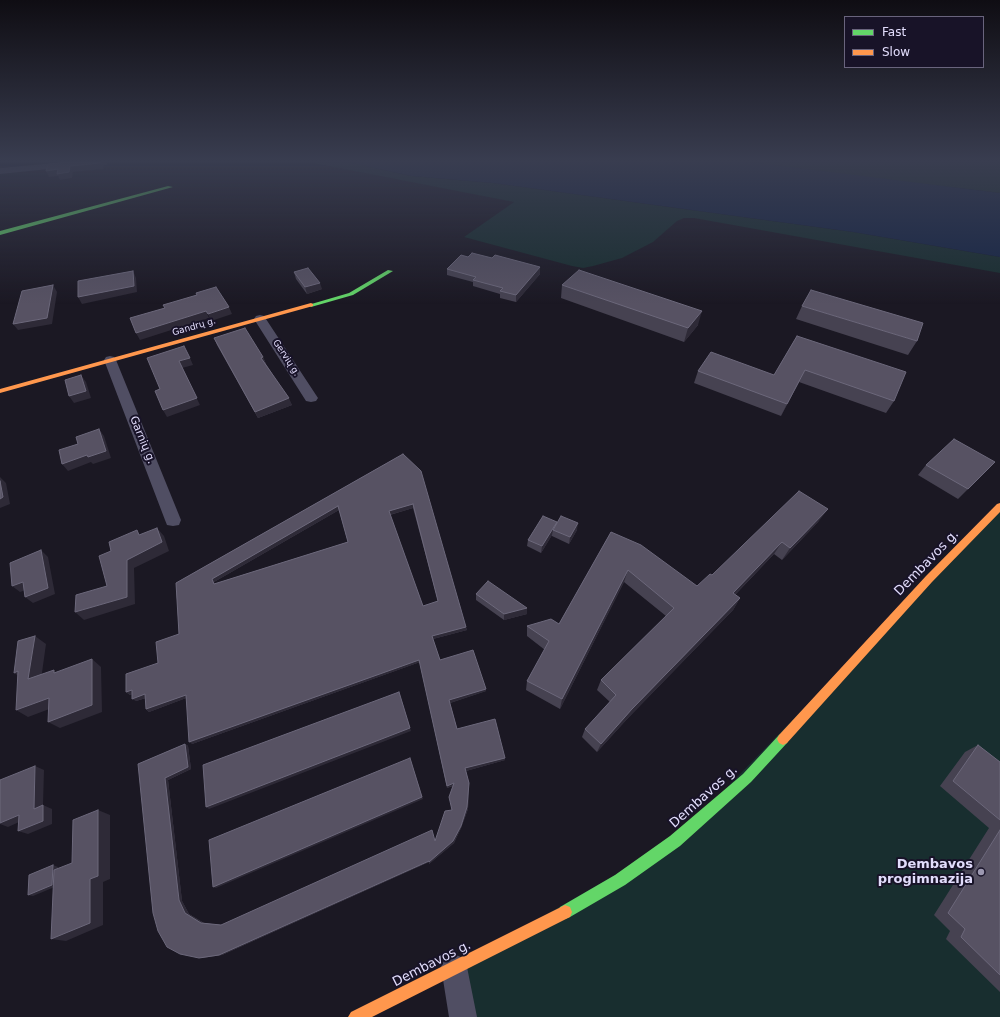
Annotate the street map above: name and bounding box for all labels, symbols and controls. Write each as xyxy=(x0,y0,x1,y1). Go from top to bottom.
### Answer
legend xyxy=(844,16,984,68)
text: Fast xyxy=(882,25,906,39)
text: Slow xyxy=(882,45,910,59)
street label: Gandrų g. xyxy=(171,316,217,338)
street label: Gervių g. xyxy=(270,338,302,378)
street label: Garnių g. xyxy=(126,414,158,466)
street label: Dembavos g. xyxy=(892,527,962,599)
street label: Dembavos g. xyxy=(667,762,741,832)
place label: Dembavos progimnazija xyxy=(878,857,973,888)
marker: Dembavos progimnazija xyxy=(976,867,986,877)
street label: Dembavos g. xyxy=(390,938,474,990)

